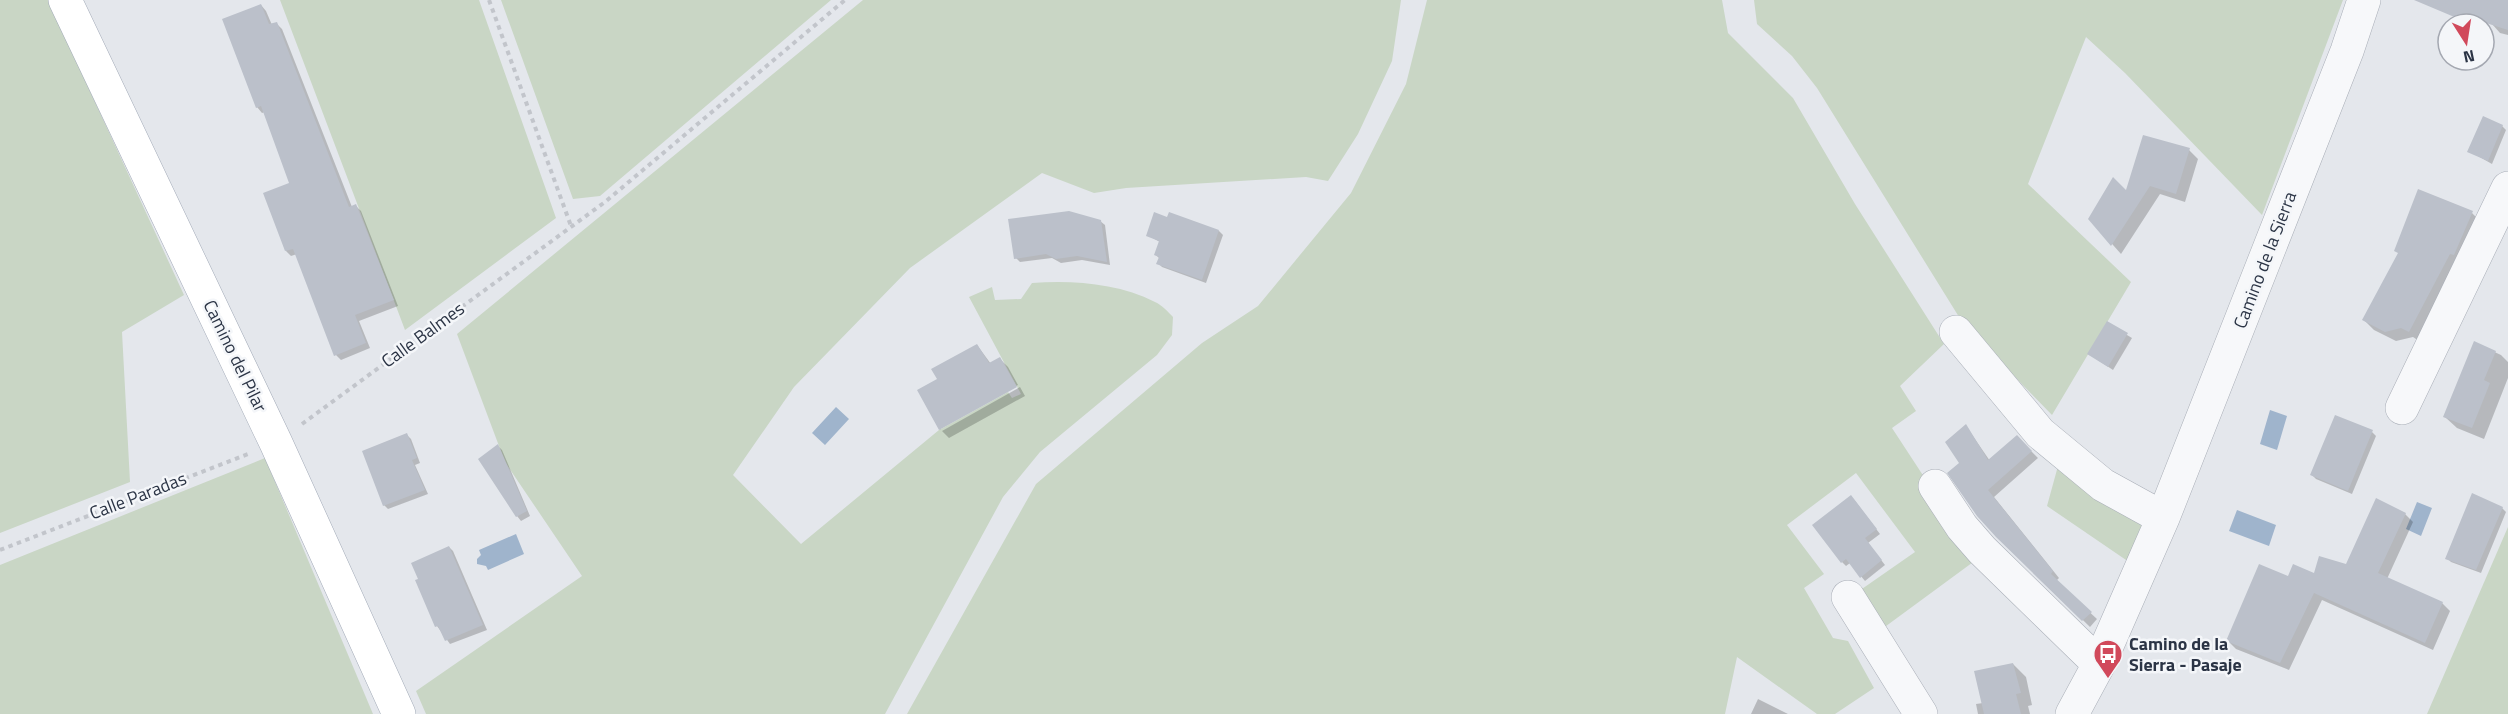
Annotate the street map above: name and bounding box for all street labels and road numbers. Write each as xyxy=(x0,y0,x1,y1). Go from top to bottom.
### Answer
street label: Camino de la Sierra xyxy=(2226,187,2303,332)
street label: Camino del Pilar xyxy=(197,295,274,416)
street label: Calle Balmes xyxy=(376,295,470,374)
street label: Calle Paradas xyxy=(85,465,190,526)

